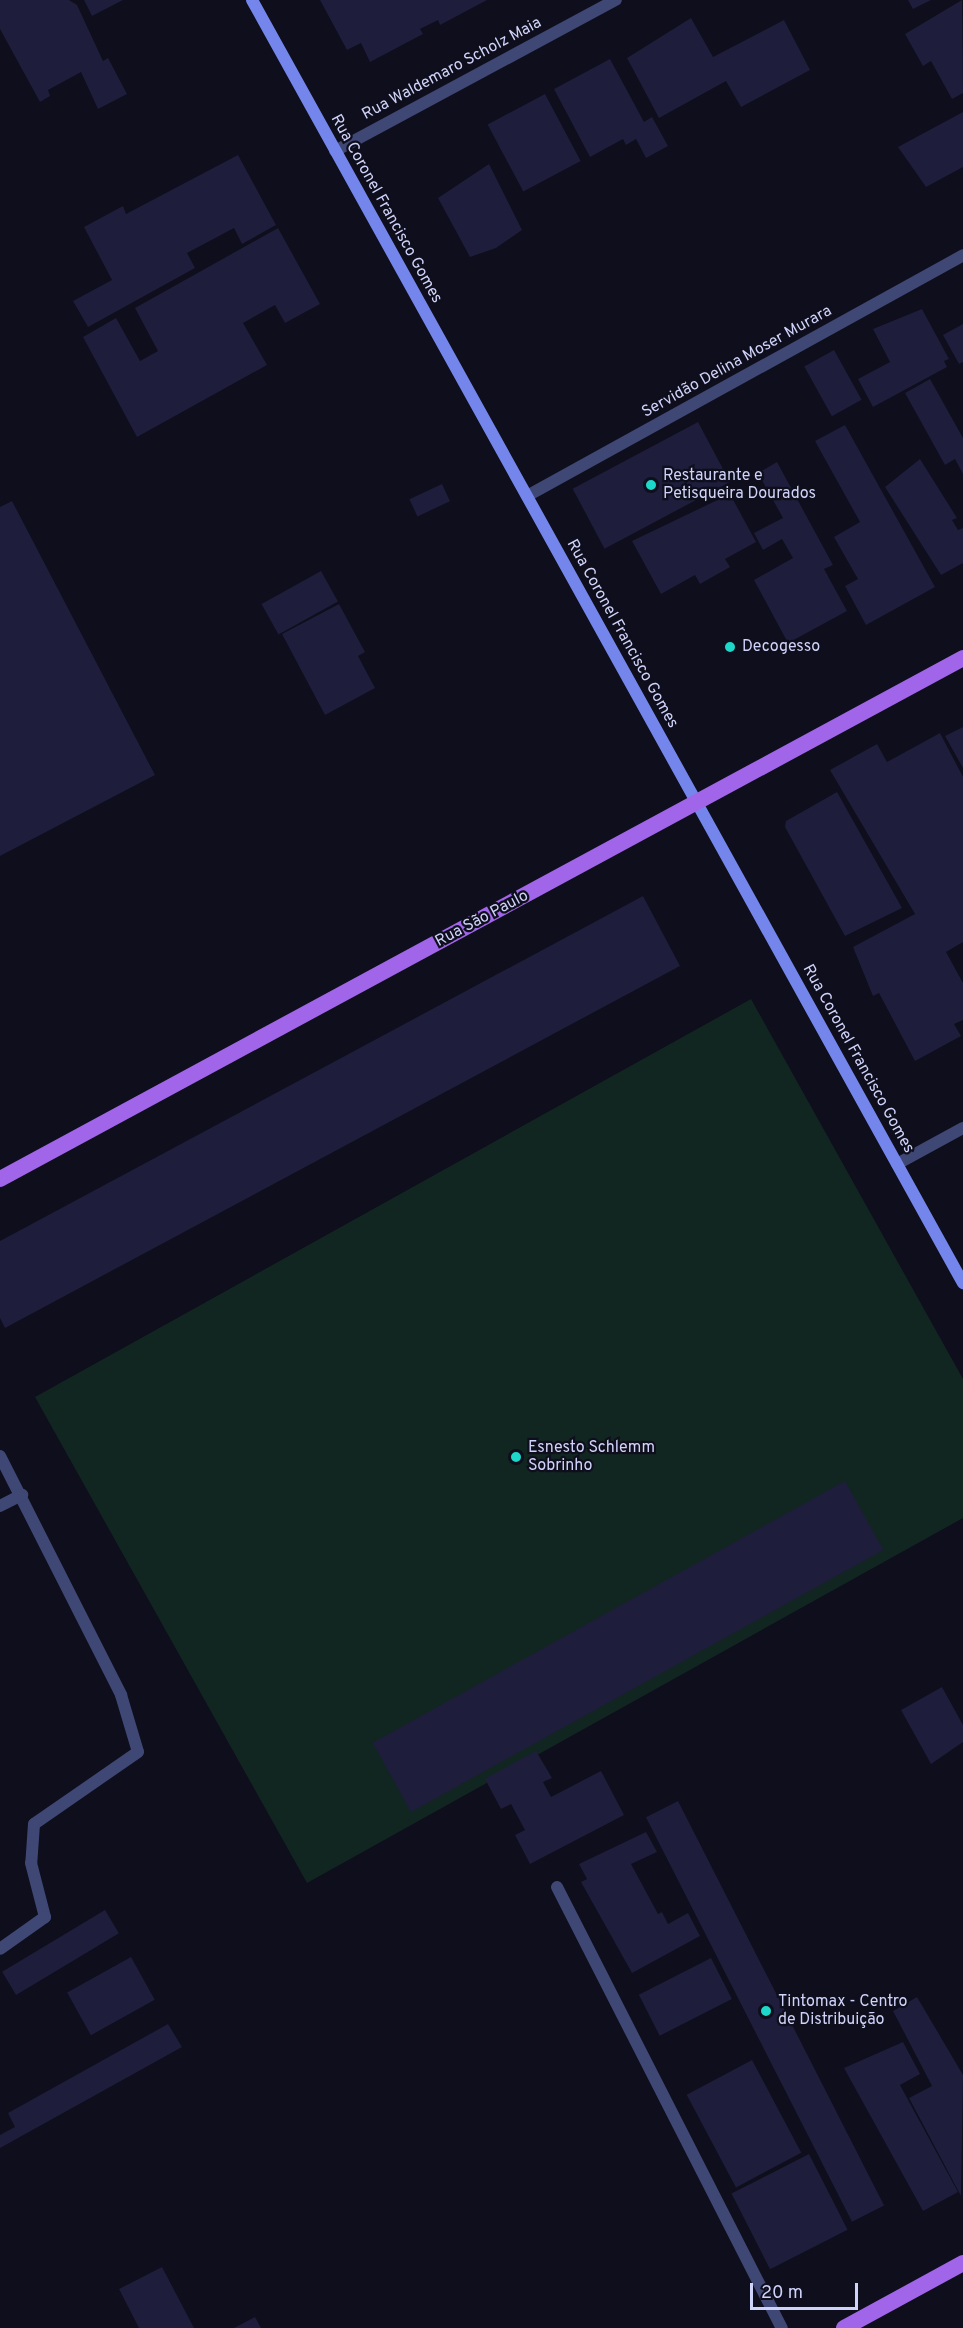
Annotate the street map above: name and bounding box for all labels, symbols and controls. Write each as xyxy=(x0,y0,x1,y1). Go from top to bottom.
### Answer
street label: Rua Waldemaro Scholz Maia xyxy=(359,13,545,125)
street label: Rua Coronel Francisco Gomes xyxy=(326,111,446,307)
street label: Servidão Delina Moser Murara xyxy=(639,302,835,422)
place label: Restaurante e Petisqueira Dourados xyxy=(663,466,816,504)
marker: Restaurante e Petisqueira Dourados xyxy=(644,478,658,492)
street label: Rua Coronel Francisco Gomes xyxy=(562,536,682,732)
place label: Decogesso xyxy=(742,637,820,657)
marker: Decogesso xyxy=(723,640,737,654)
street label: Rua São Paulo xyxy=(432,886,532,952)
street label: Rua Coronel Francisco Gomes xyxy=(798,961,918,1157)
place label: Esnesto Schlemm Sobrinho xyxy=(528,1438,655,1476)
marker: Esnesto Schlemm Sobrinho xyxy=(509,1450,523,1464)
place label: Tintomax - Centro de Distribuição xyxy=(778,1992,907,2030)
marker: Tintomax - Centro de Distribuição xyxy=(759,2004,773,2018)
scale bar xyxy=(753,2271,861,2309)
text: 20 m xyxy=(761,2282,803,2305)

